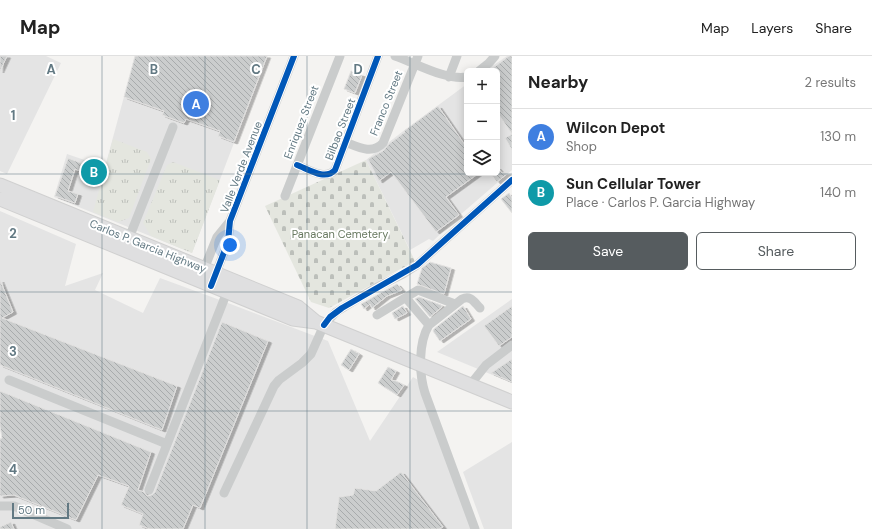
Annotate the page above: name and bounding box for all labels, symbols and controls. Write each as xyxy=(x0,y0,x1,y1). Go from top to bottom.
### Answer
text: Map xyxy=(20,15,60,40)
text: Map xyxy=(701,19,729,37)
text: Layers xyxy=(751,19,793,37)
text: Share xyxy=(815,19,852,37)
text: A xyxy=(46,61,56,78)
text: B xyxy=(150,61,158,78)
text: C xyxy=(251,61,261,78)
text: D xyxy=(353,61,363,78)
street label: Franco Street xyxy=(367,68,405,138)
map controls xyxy=(464,68,500,176)
button: + xyxy=(464,68,500,104)
text: Nearby xyxy=(528,71,588,93)
text: 2 results xyxy=(805,74,856,91)
street label: Enriquez Street xyxy=(281,83,321,161)
pin: A xyxy=(183,89,209,119)
street label: Bilbao Street xyxy=(322,96,358,162)
button: − xyxy=(464,104,500,140)
text: 1 xyxy=(11,107,15,124)
text: Wilcon Depot xyxy=(566,118,665,138)
street label: Valle Verde Avenue xyxy=(217,119,265,215)
text: A xyxy=(536,128,546,145)
text: 130 m xyxy=(820,128,856,145)
text: Shop xyxy=(566,138,597,155)
button: layers xyxy=(464,140,500,176)
pin: B xyxy=(81,157,107,187)
text: Sun Cellular Tower xyxy=(566,174,701,194)
text: B xyxy=(537,184,545,201)
text: 140 m xyxy=(820,184,856,201)
text: Place · Carlos P. Garcia Highway xyxy=(566,194,755,211)
street label: Carlos P. Garcia Highway xyxy=(88,216,208,276)
text: 2 xyxy=(9,225,17,242)
park label: Panacan Cemetery xyxy=(292,227,388,241)
button: Save xyxy=(528,232,688,270)
button: Share xyxy=(696,232,856,270)
your location xyxy=(220,235,240,255)
text: 3 xyxy=(9,343,17,360)
text: 4 xyxy=(9,461,17,478)
scale bar xyxy=(12,501,69,520)
text: 50 m xyxy=(18,503,45,517)

